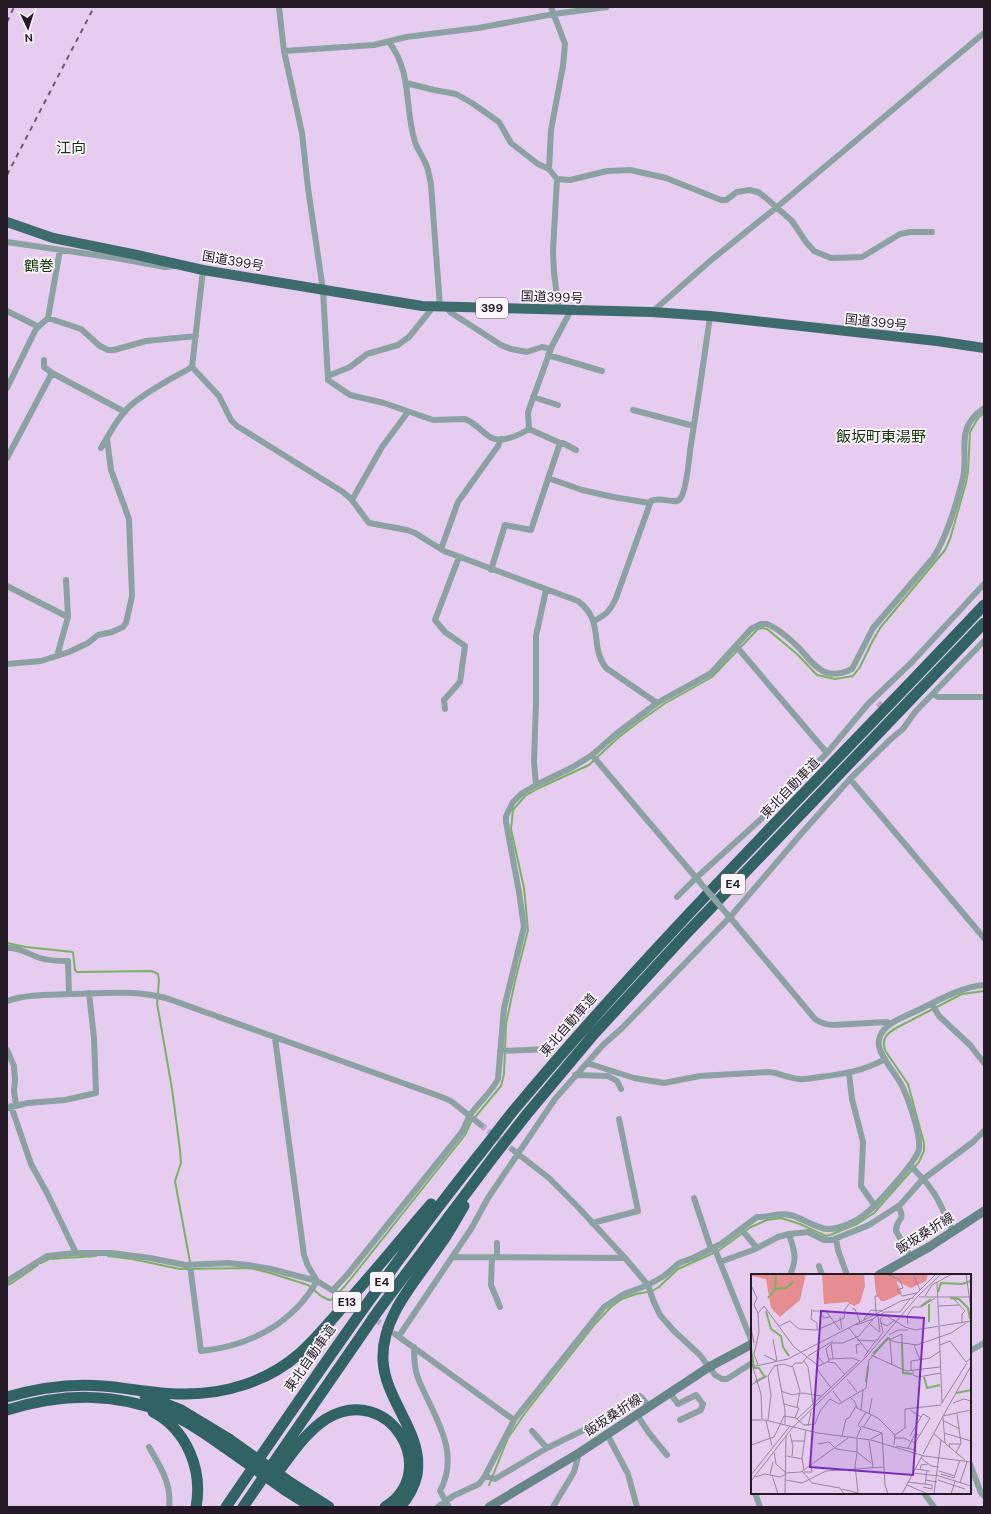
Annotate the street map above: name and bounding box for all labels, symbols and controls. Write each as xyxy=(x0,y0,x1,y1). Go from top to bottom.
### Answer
north arrow xyxy=(8,8,48,48)
text: N xyxy=(24,31,33,45)
district label: 江向 xyxy=(56,138,86,158)
street label: 国道399号 xyxy=(201,247,265,275)
district label: 鶴巻 xyxy=(24,256,54,276)
street label: 国道399号 xyxy=(520,287,584,307)
road number: 399 xyxy=(476,298,508,318)
street label: 国道399号 xyxy=(844,310,908,334)
district label: 飯坂町東湯野 xyxy=(836,427,926,447)
street label: 東北自動車道 xyxy=(757,754,823,822)
road number: E4 xyxy=(721,874,745,894)
street label: 東北自動車道 xyxy=(536,990,600,1060)
street label: 飯坂桑折線 xyxy=(893,1209,957,1257)
road number: E4 xyxy=(370,1272,394,1292)
inset map xyxy=(751,1274,971,1494)
road number: E13 xyxy=(333,1292,361,1312)
street label: 東北自動車道 xyxy=(281,1321,339,1395)
street label: 飯坂桑折線 xyxy=(581,1390,645,1440)

